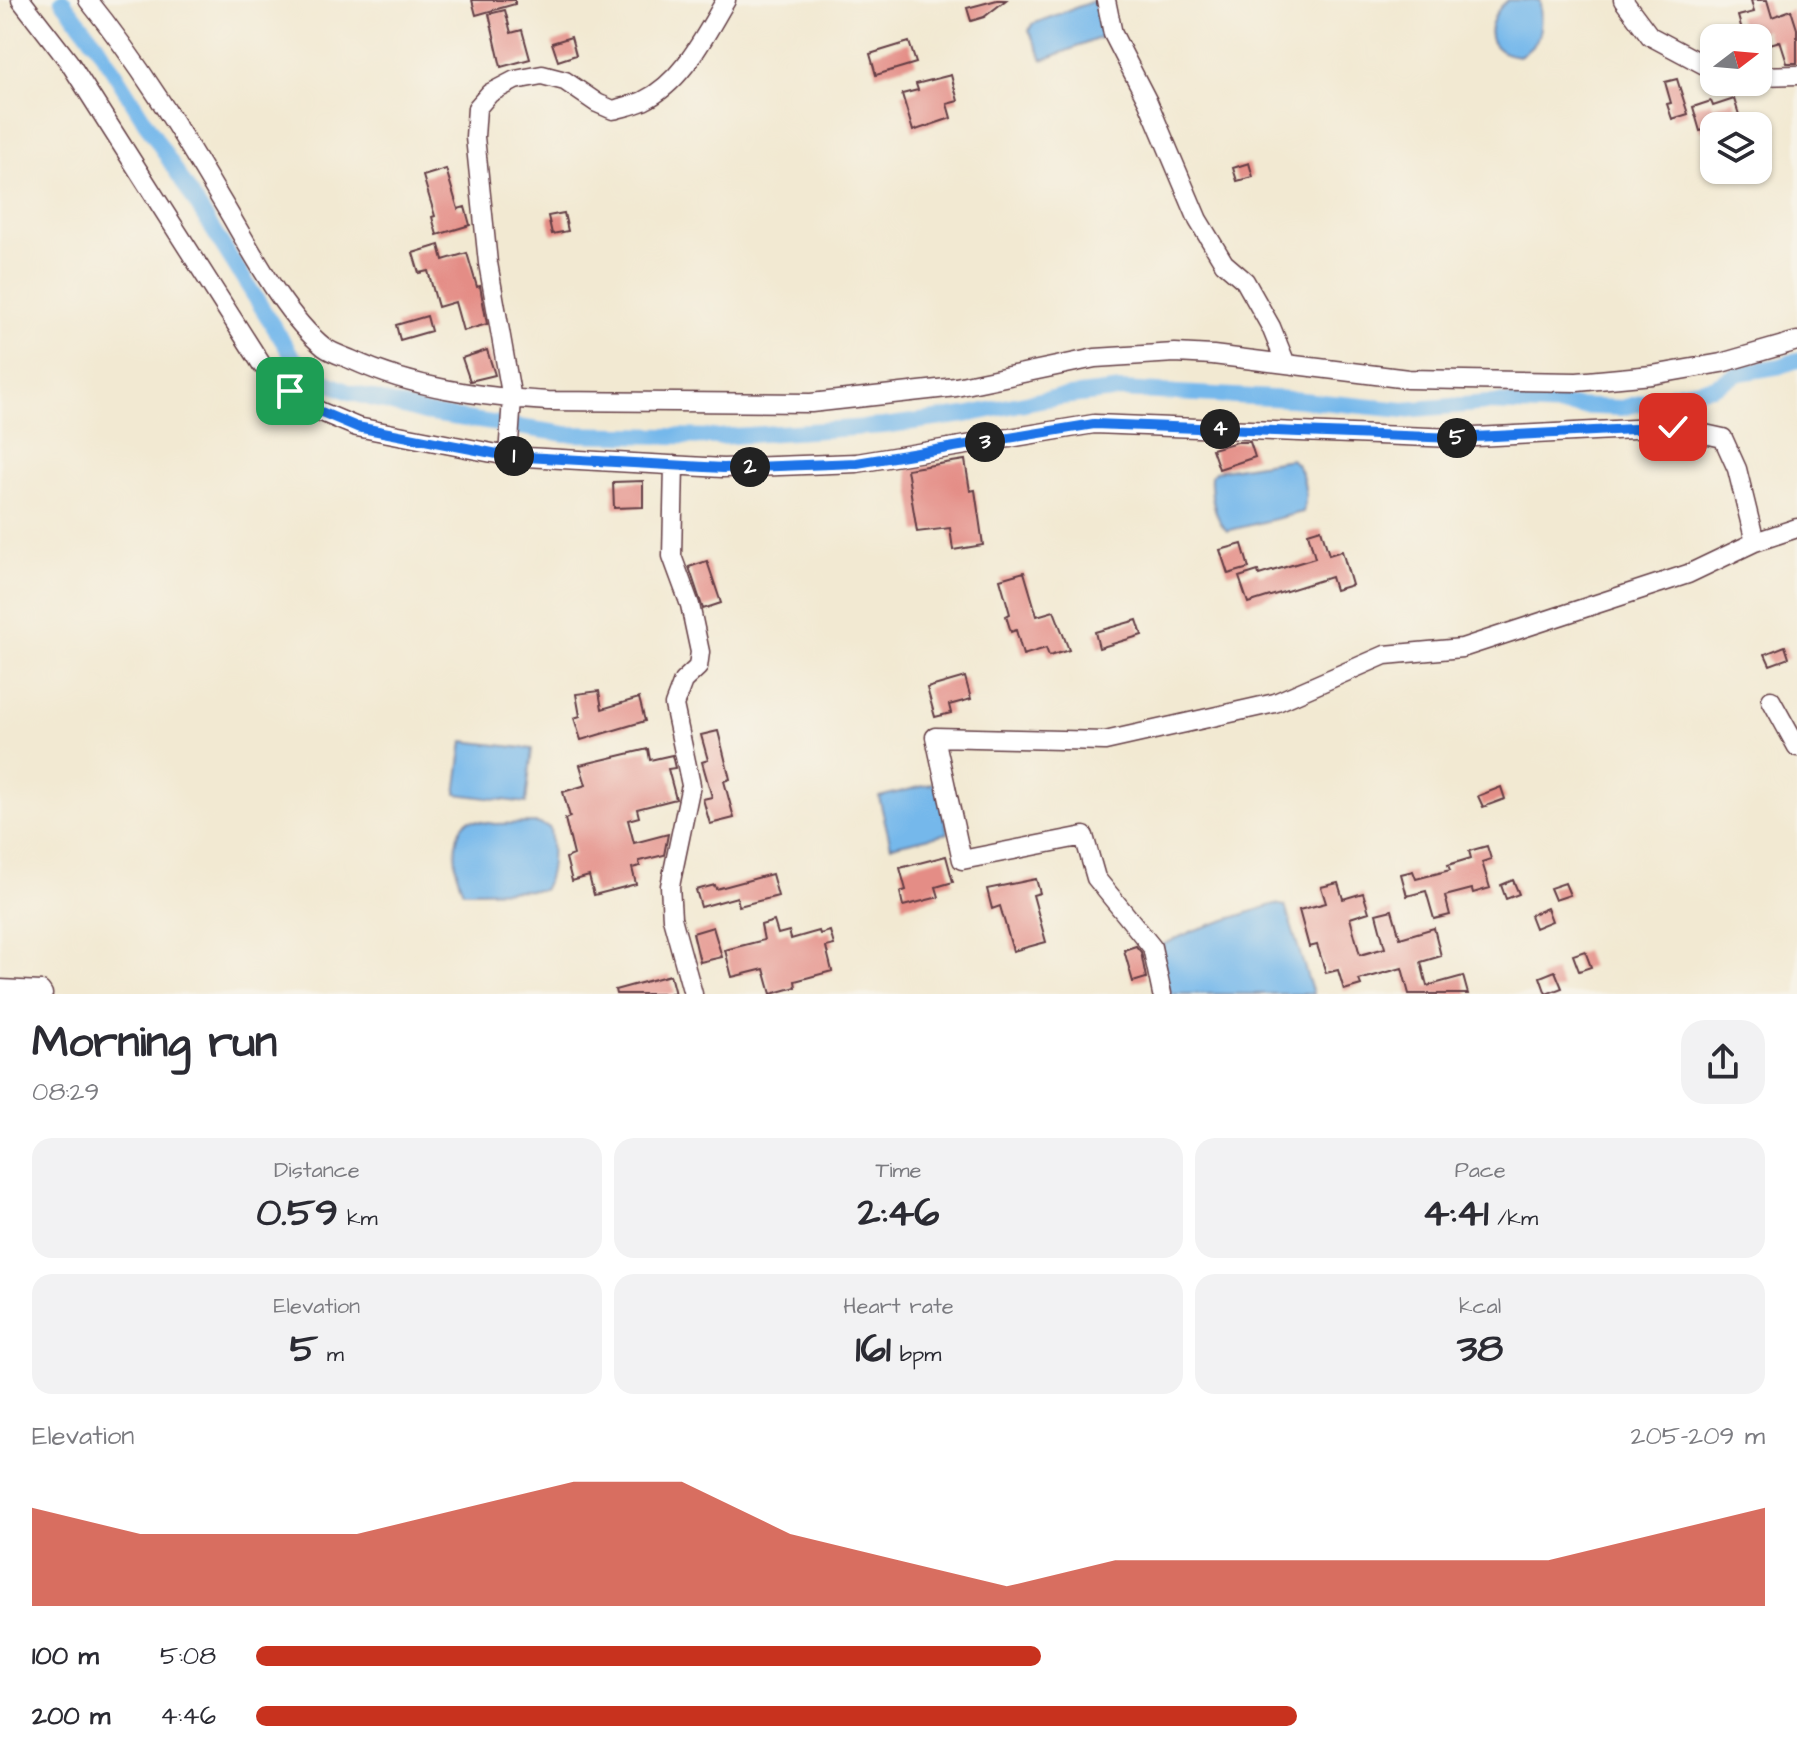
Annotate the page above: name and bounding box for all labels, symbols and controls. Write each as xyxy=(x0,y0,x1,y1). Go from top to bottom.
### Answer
north arrow xyxy=(1700,24,1772,96)
map controls xyxy=(1700,24,1772,184)
button: layers xyxy=(1700,112,1772,184)
pin xyxy=(256,357,324,425)
icon: arrive xyxy=(268,369,312,413)
pin xyxy=(1639,393,1707,461)
icon: check xyxy=(1651,405,1695,449)
pin: 4 xyxy=(1200,409,1240,449)
text: 4 xyxy=(1213,413,1227,444)
pin: 5 xyxy=(1437,418,1477,458)
pin: 3 xyxy=(965,422,1005,462)
text: 5 xyxy=(1449,422,1465,453)
text: 3 xyxy=(979,426,991,457)
pin: 1 xyxy=(494,436,534,476)
text: 1 xyxy=(513,440,515,471)
pin: 2 xyxy=(730,447,770,487)
text: 2 xyxy=(744,451,756,482)
text: Morning run xyxy=(32,1013,277,1074)
button: share xyxy=(1681,1020,1765,1104)
text: 08:29 xyxy=(32,1074,99,1110)
text: Distance xyxy=(274,1155,360,1186)
text: Time xyxy=(875,1155,922,1186)
text: Pace xyxy=(1455,1155,1506,1186)
text: 0.59 xyxy=(256,1186,338,1241)
text: 2:46 xyxy=(858,1186,939,1241)
text: 4:41 xyxy=(1422,1186,1489,1241)
text: km xyxy=(338,1203,378,1234)
text: /km xyxy=(1489,1203,1538,1234)
text: Elevation xyxy=(274,1291,360,1322)
text: Heart rate xyxy=(843,1291,954,1322)
text: kcal xyxy=(1459,1291,1501,1322)
text: 5 xyxy=(290,1322,318,1377)
text: 161 xyxy=(856,1322,891,1377)
text: 38 xyxy=(1457,1322,1503,1377)
text: m xyxy=(318,1339,344,1370)
text: bpm xyxy=(891,1339,941,1370)
text: Elevation xyxy=(32,1418,134,1454)
text: 205–209 m xyxy=(1631,1418,1765,1454)
text: 100 m xyxy=(32,1638,99,1674)
text: 5:08 xyxy=(160,1638,216,1674)
text: 200 m xyxy=(32,1698,110,1734)
text: 4:46 xyxy=(160,1698,216,1734)

